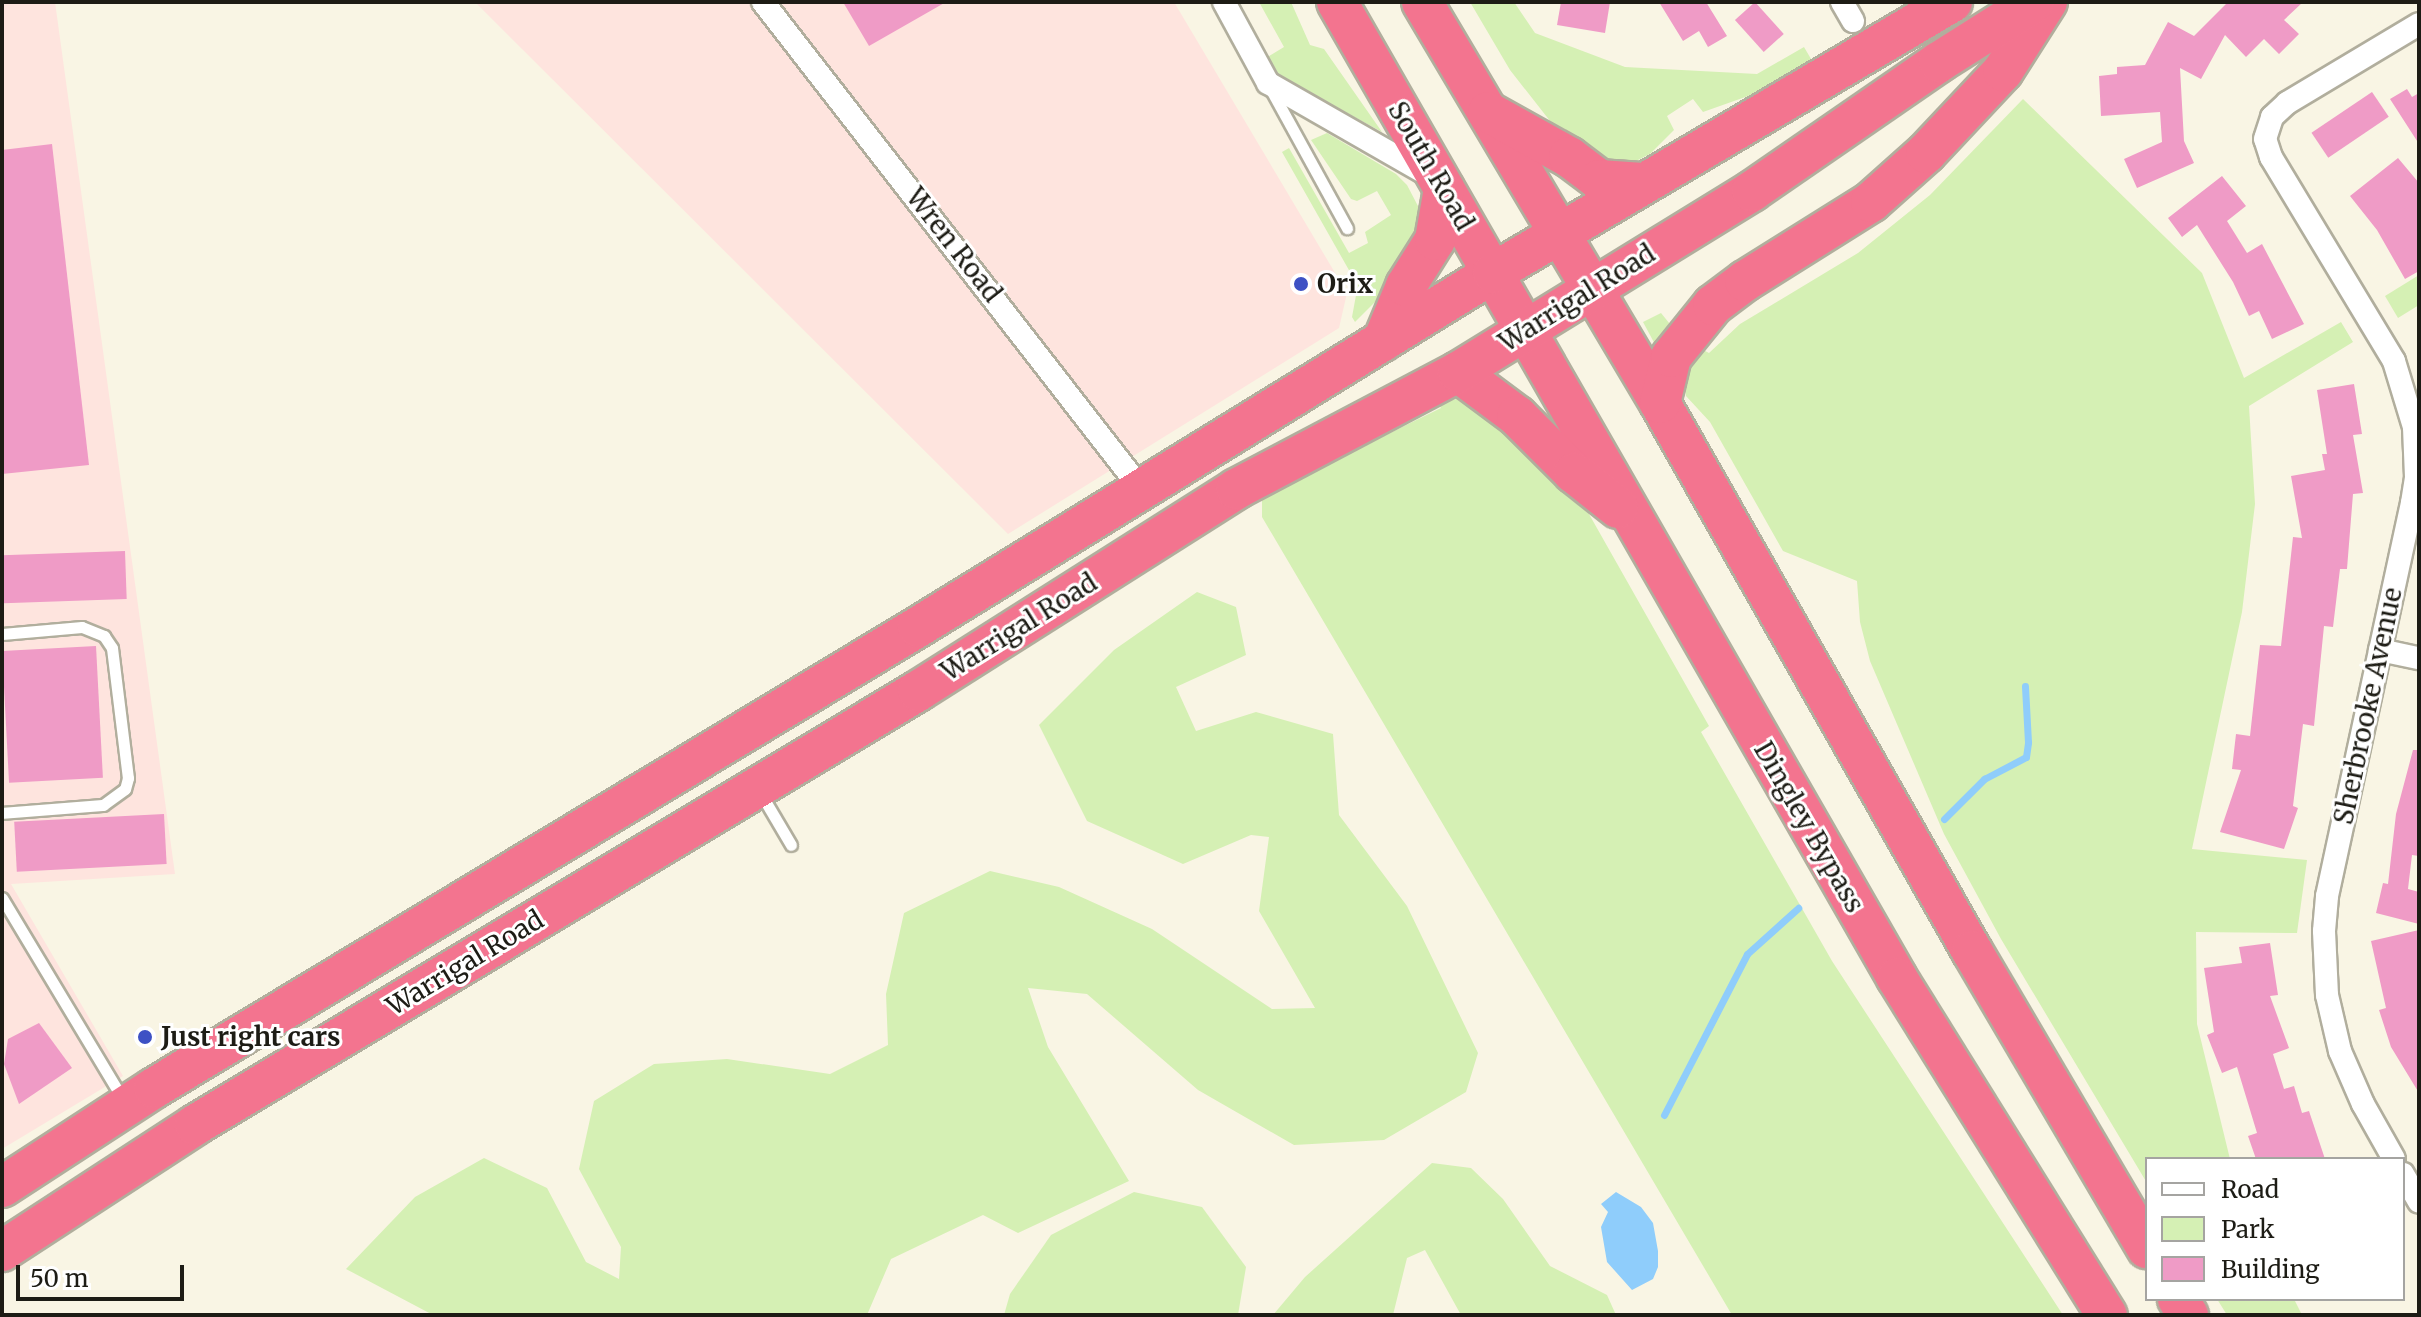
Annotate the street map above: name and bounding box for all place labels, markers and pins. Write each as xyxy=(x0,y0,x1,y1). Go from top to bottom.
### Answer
place label: Orix xyxy=(1317,268,1373,300)
marker: Orix xyxy=(1292,275,1310,293)
place label: Just right cars xyxy=(161,1021,340,1053)
marker: Just right cars xyxy=(136,1028,154,1046)

